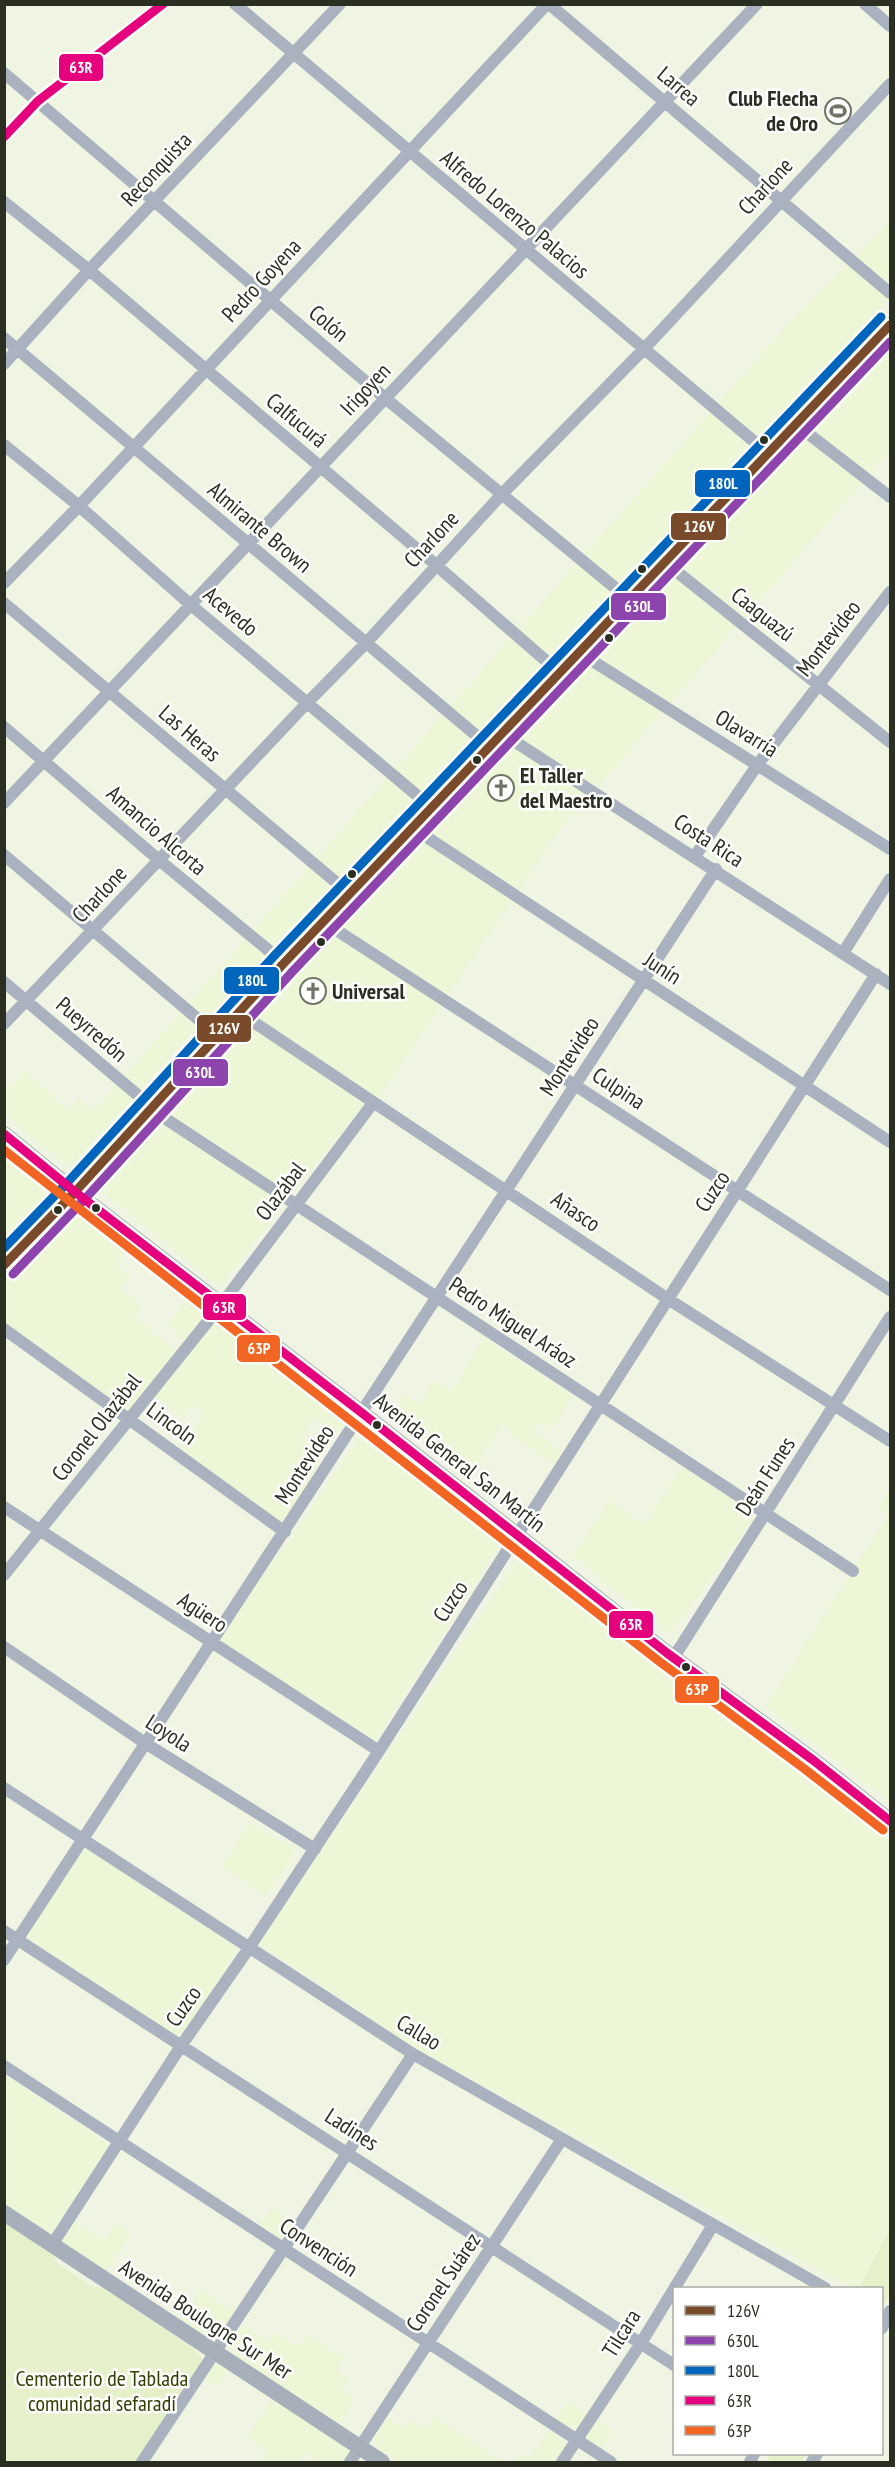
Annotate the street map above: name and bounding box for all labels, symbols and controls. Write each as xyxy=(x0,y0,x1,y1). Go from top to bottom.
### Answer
line badge: 63R xyxy=(58,53,104,82)
text: 63R xyxy=(69,57,93,77)
street label: Larrea xyxy=(652,60,706,112)
place label: Club Flecha de Oro xyxy=(728,84,818,137)
sports icon: Club Flecha de Oro xyxy=(823,96,853,126)
street label: Reconquista xyxy=(115,126,197,212)
street label: Alfredo Lorenzo Palacios xyxy=(435,144,595,284)
street label: Charlone xyxy=(732,152,798,220)
street label: Pedro Goyena xyxy=(215,232,307,328)
street label: Colón xyxy=(303,298,355,348)
street label: Irigoyen xyxy=(334,357,396,421)
street label: Calfucurá xyxy=(261,386,333,454)
unlabelled marker xyxy=(758,434,770,446)
line badge: 180L xyxy=(694,469,751,498)
text: 180L xyxy=(708,473,738,493)
street label: Almirante Brown xyxy=(202,475,318,579)
street label: Charlone xyxy=(398,505,464,573)
line badge: 126V xyxy=(670,512,727,541)
text: 126V xyxy=(684,516,715,536)
unlabelled marker xyxy=(636,563,648,575)
street label: Acevedo xyxy=(198,580,264,642)
street label: Caaguazú xyxy=(726,581,800,647)
line badge: 630L xyxy=(610,592,667,621)
street label: Montevideo xyxy=(790,594,866,682)
text: 630L xyxy=(624,596,654,616)
unlabelled marker xyxy=(603,632,615,644)
street label: Las Heras xyxy=(153,699,227,767)
street label: Olavarría xyxy=(710,703,784,763)
unlabelled marker xyxy=(471,754,483,766)
place label: El Taller del Maestro xyxy=(520,761,613,814)
church icon: El Taller del Maestro xyxy=(486,773,516,803)
street label: Amancio Alcorta xyxy=(101,779,213,881)
street label: Costa Rica xyxy=(669,807,749,873)
street label: Charlone xyxy=(66,860,132,928)
unlabelled marker xyxy=(346,868,358,880)
unlabelled marker xyxy=(315,936,327,948)
street label: Junín xyxy=(638,945,687,990)
line badge: 180L xyxy=(223,966,280,995)
text: 180L xyxy=(237,970,267,990)
church icon: Universal xyxy=(298,976,328,1006)
place label: Universal xyxy=(332,977,405,1005)
street label: Pueyrredón xyxy=(50,990,134,1068)
street label: Montevideo xyxy=(533,1011,605,1101)
line badge: 126V xyxy=(196,1014,252,1043)
text: 126V xyxy=(209,1018,240,1038)
line badge: 630L xyxy=(172,1058,229,1087)
street label: Culpina xyxy=(587,1061,651,1115)
text: 630L xyxy=(185,1062,215,1082)
street label: Olazábal xyxy=(249,1155,312,1226)
street label: Cuzco xyxy=(688,1165,736,1217)
street label: Añasco xyxy=(546,1185,606,1237)
unlabelled marker xyxy=(90,1202,102,1214)
unlabelled marker xyxy=(52,1204,64,1216)
street label: Pedro Miguel Aráoz xyxy=(444,1270,582,1374)
line badge: 63R xyxy=(202,1293,247,1321)
text: 63R xyxy=(212,1297,236,1317)
line badge: 63P xyxy=(236,1334,281,1363)
text: 63P xyxy=(248,1338,271,1358)
street label: Coronel Olazábal xyxy=(45,1367,147,1487)
street label: Avenida General San Martín xyxy=(368,1386,552,1538)
street label: Lincoln xyxy=(141,1395,203,1451)
street label: Montevideo xyxy=(268,1419,340,1509)
unlabelled marker xyxy=(371,1419,383,1431)
street label: Deán Funes xyxy=(729,1431,801,1521)
street label: Cuzco xyxy=(426,1575,474,1627)
street label: Agüero xyxy=(173,1586,233,1638)
line badge: 63R xyxy=(608,1610,654,1639)
text: 63R xyxy=(619,1614,643,1634)
unlabelled marker xyxy=(680,1661,692,1673)
line badge: 63P xyxy=(674,1675,720,1704)
text: 63P xyxy=(686,1679,709,1699)
street label: Loyola xyxy=(141,1708,197,1758)
street label: Cuzco xyxy=(159,1980,207,2032)
street label: Callao xyxy=(392,2008,446,2056)
street label: Ladines xyxy=(320,2101,384,2157)
street label: Convención xyxy=(275,2211,363,2283)
street label: Coronel Suárez xyxy=(400,2227,486,2337)
street label: Avenida Boulogne Sur Mer xyxy=(114,2253,298,2385)
legend xyxy=(673,2287,883,2455)
text: 126V xyxy=(727,2299,760,2322)
street label: Tilcara xyxy=(596,2304,646,2362)
text: 630L xyxy=(727,2329,759,2352)
text: 180L xyxy=(727,2359,759,2382)
park label: Cementerio de Tablada comunidad sefaradí xyxy=(16,2364,188,2417)
text: 63R xyxy=(727,2389,752,2412)
text: 63P xyxy=(727,2419,751,2442)

